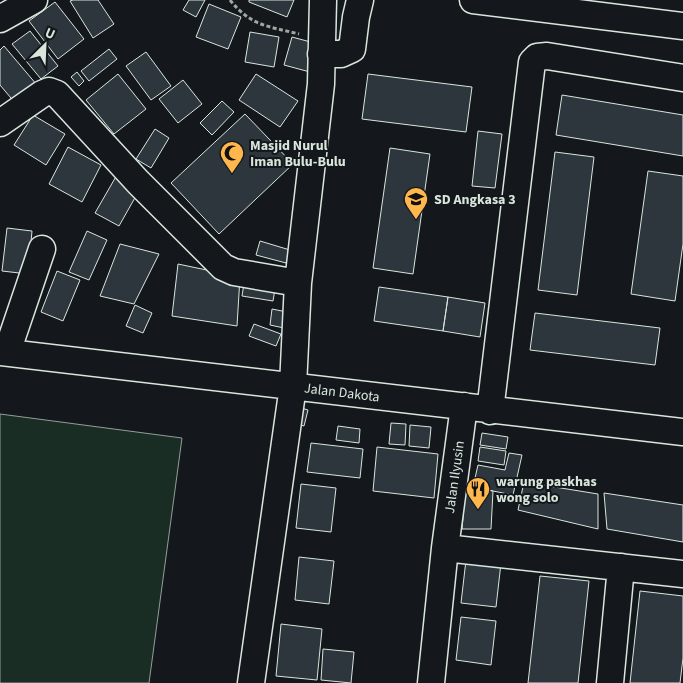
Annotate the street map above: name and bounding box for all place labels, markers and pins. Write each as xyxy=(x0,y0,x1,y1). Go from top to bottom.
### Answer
place label: Masjid Nurul Iman Bulu-Bulu xyxy=(250,136,346,172)
mosque icon: Masjid Nurul Iman Bulu-Bulu xyxy=(219,140,245,174)
school or university icon: SD Angkasa 3 xyxy=(403,186,429,220)
place label: SD Angkasa 3 xyxy=(434,190,516,210)
place label: warung paskhas wong solo xyxy=(496,472,597,508)
restaurant icon: warung paskhas wong solo xyxy=(465,476,491,510)

